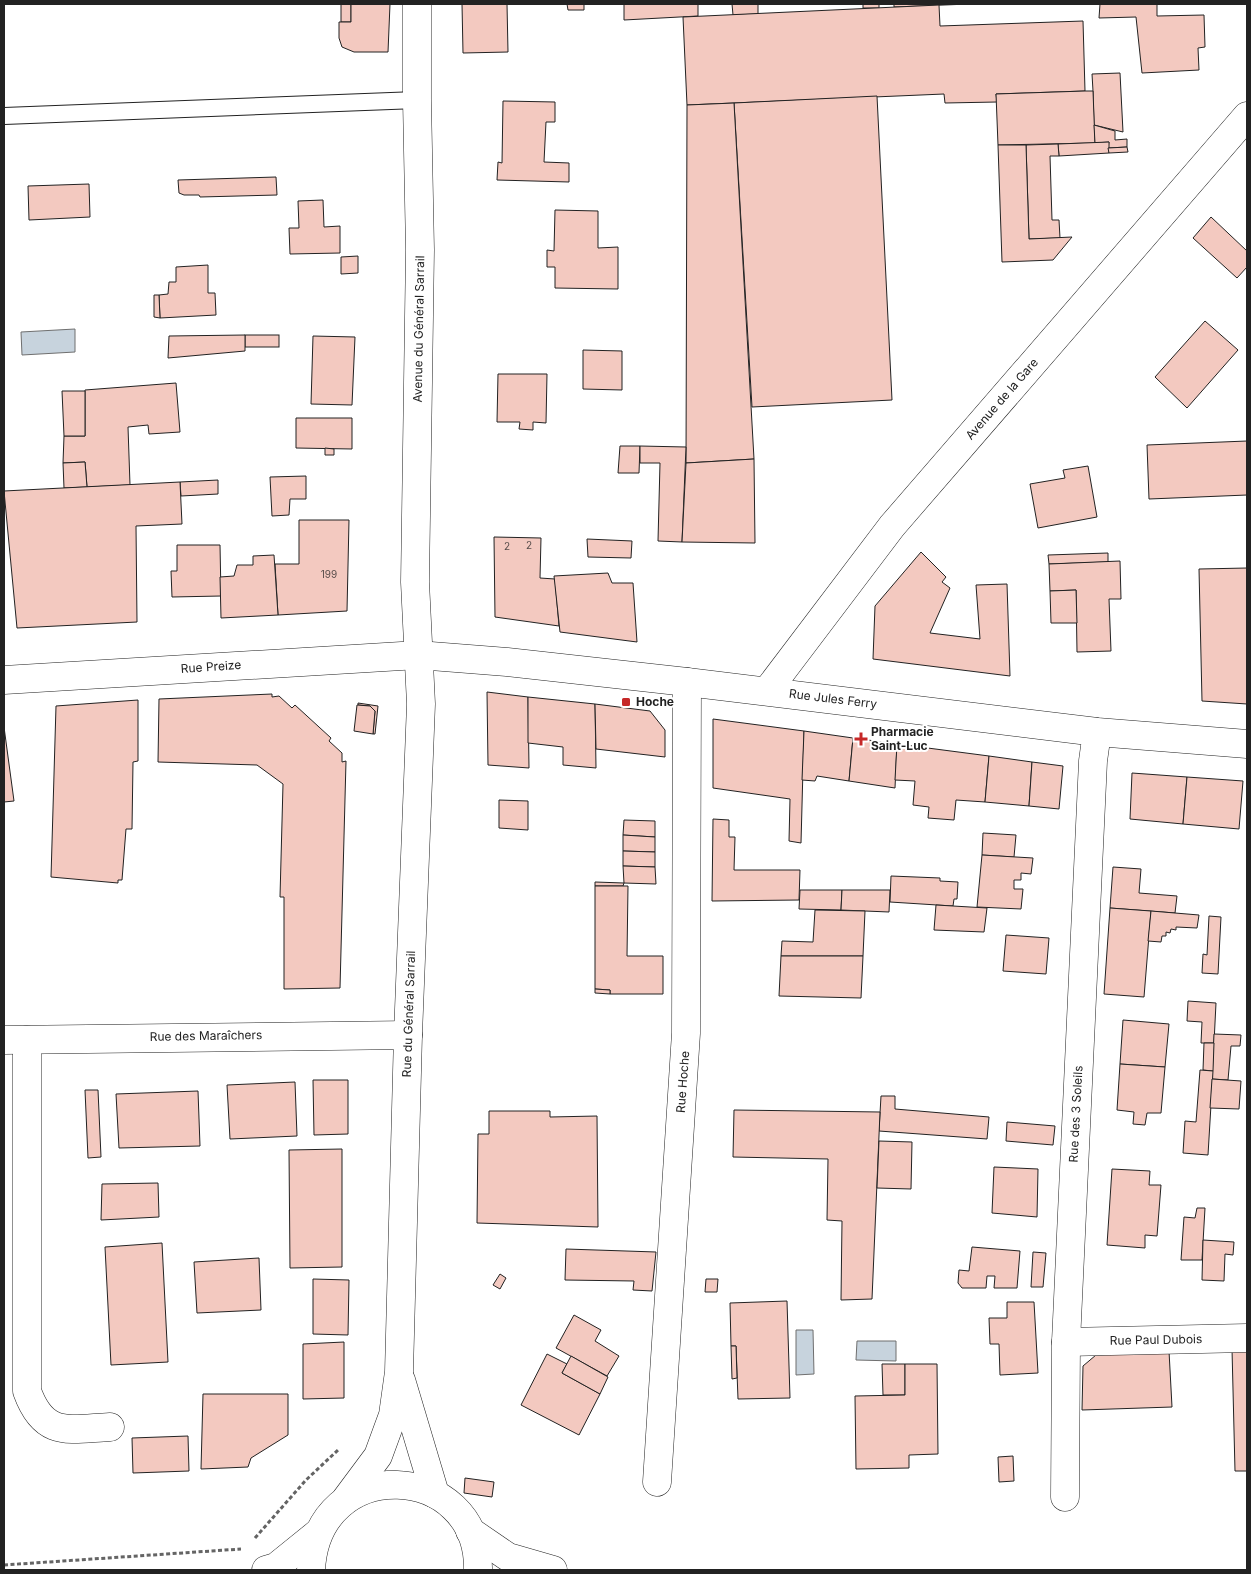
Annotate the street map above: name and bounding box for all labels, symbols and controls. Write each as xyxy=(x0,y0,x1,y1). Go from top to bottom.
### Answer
street label: Avenue du Général Sarrail xyxy=(410,255,427,403)
street label: Avenue de la Gare xyxy=(962,355,1041,443)
house number: 2 xyxy=(526,539,532,551)
house number: 2 xyxy=(504,540,510,552)
house number: 199 xyxy=(321,568,337,580)
street label: Rue Preize xyxy=(180,657,242,676)
street label: Rue Jules Ferry xyxy=(788,686,878,711)
place label: Hoche xyxy=(636,694,674,709)
marker: Hoche xyxy=(620,696,632,708)
place label: Pharmacie Saint-Luc xyxy=(871,724,934,753)
marker: Pharmacie Saint-Luc xyxy=(855,733,867,745)
street label: Rue du Général Sarrail xyxy=(399,950,418,1078)
street label: Rue des Maraîchers xyxy=(149,1027,263,1044)
street label: Rue Hoche xyxy=(673,1050,692,1114)
street label: Rue des 3 Soleils xyxy=(1065,1065,1086,1163)
street label: Rue Paul Dubois xyxy=(1110,1331,1202,1348)

